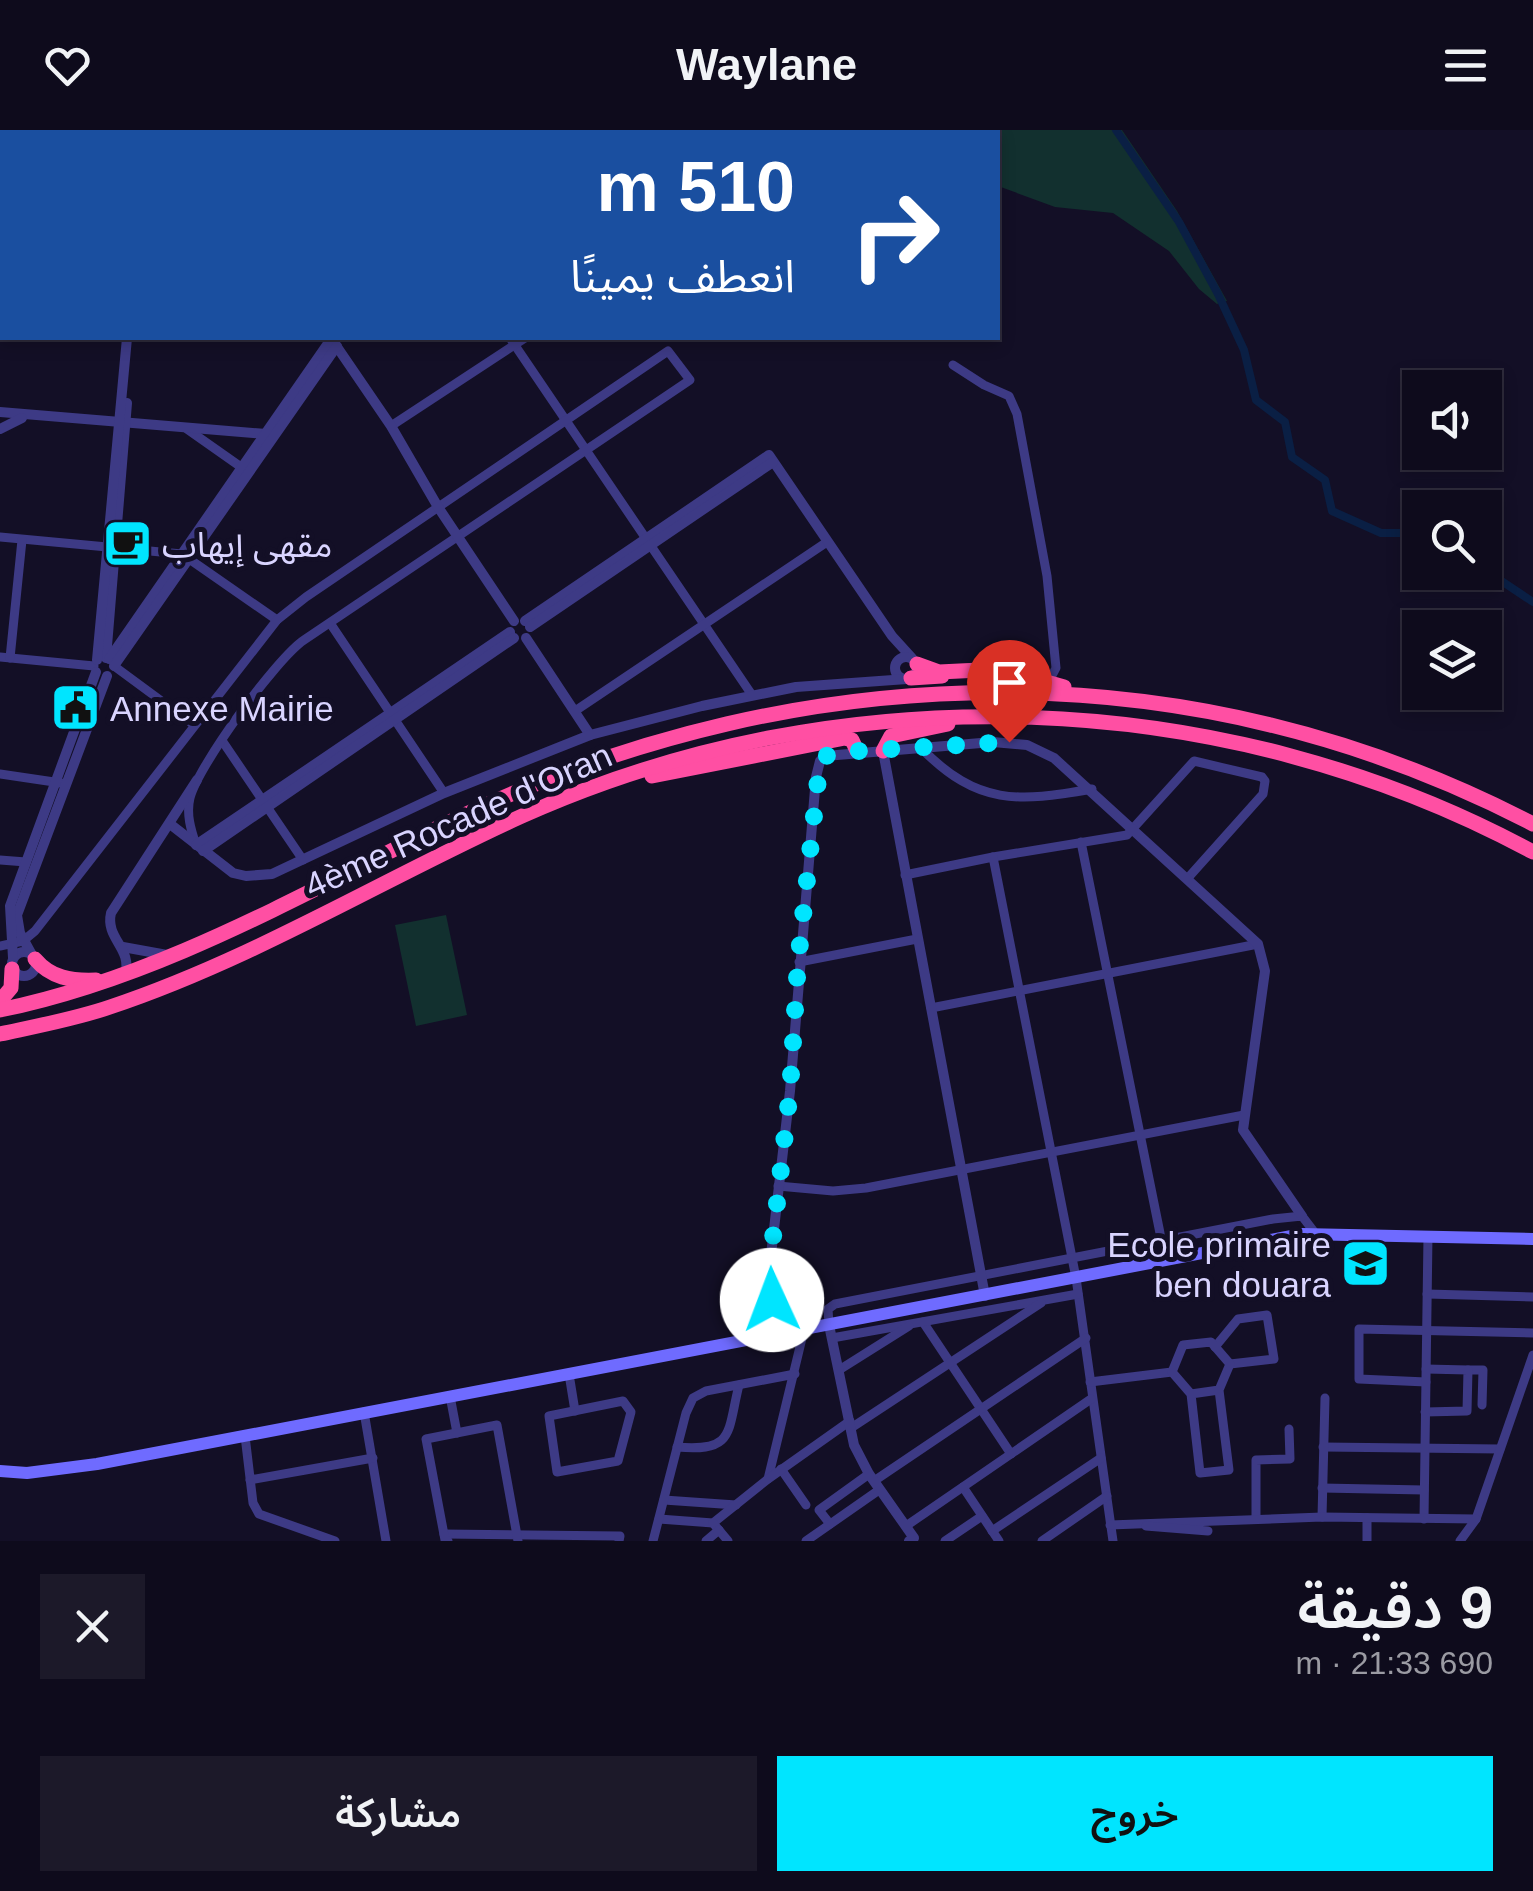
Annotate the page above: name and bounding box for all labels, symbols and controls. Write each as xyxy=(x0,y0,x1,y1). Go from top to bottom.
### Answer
icon: heart xyxy=(40,38,95,93)
icon: menu xyxy=(1438,38,1493,93)
text: Waylane xyxy=(676,39,857,90)
text: 510 m xyxy=(597,148,795,226)
icon: right xyxy=(830,170,960,300)
text: انعطف يمينًا xyxy=(570,251,795,302)
map controls xyxy=(1402,370,1502,710)
button: sound xyxy=(1402,370,1502,470)
button: search xyxy=(1402,490,1502,590)
cafe icon: مقهى إيهاب xyxy=(101,518,153,570)
place label: مقهى إيهاب xyxy=(162,525,332,568)
button: layers xyxy=(1402,610,1502,710)
pin xyxy=(967,640,1052,743)
icon: arrive xyxy=(982,655,1037,710)
public building icon: Annexe Mairie xyxy=(49,682,101,734)
place label: Annexe Mairie xyxy=(110,689,334,728)
street label: 4ème Rocade d'Oran xyxy=(299,735,617,905)
place label: Ecole primaire ben douara xyxy=(1107,1225,1332,1304)
school or university icon: Ecole primaire ben douara xyxy=(1340,1238,1392,1290)
position arrow xyxy=(720,1248,824,1352)
button: close xyxy=(40,1574,145,1679)
text: 9 دقيقة xyxy=(1297,1574,1493,1641)
text: 690 m · 21:33 xyxy=(1296,1645,1493,1681)
button: مشاركة xyxy=(40,1756,757,1871)
button: خروج xyxy=(777,1756,1493,1871)

